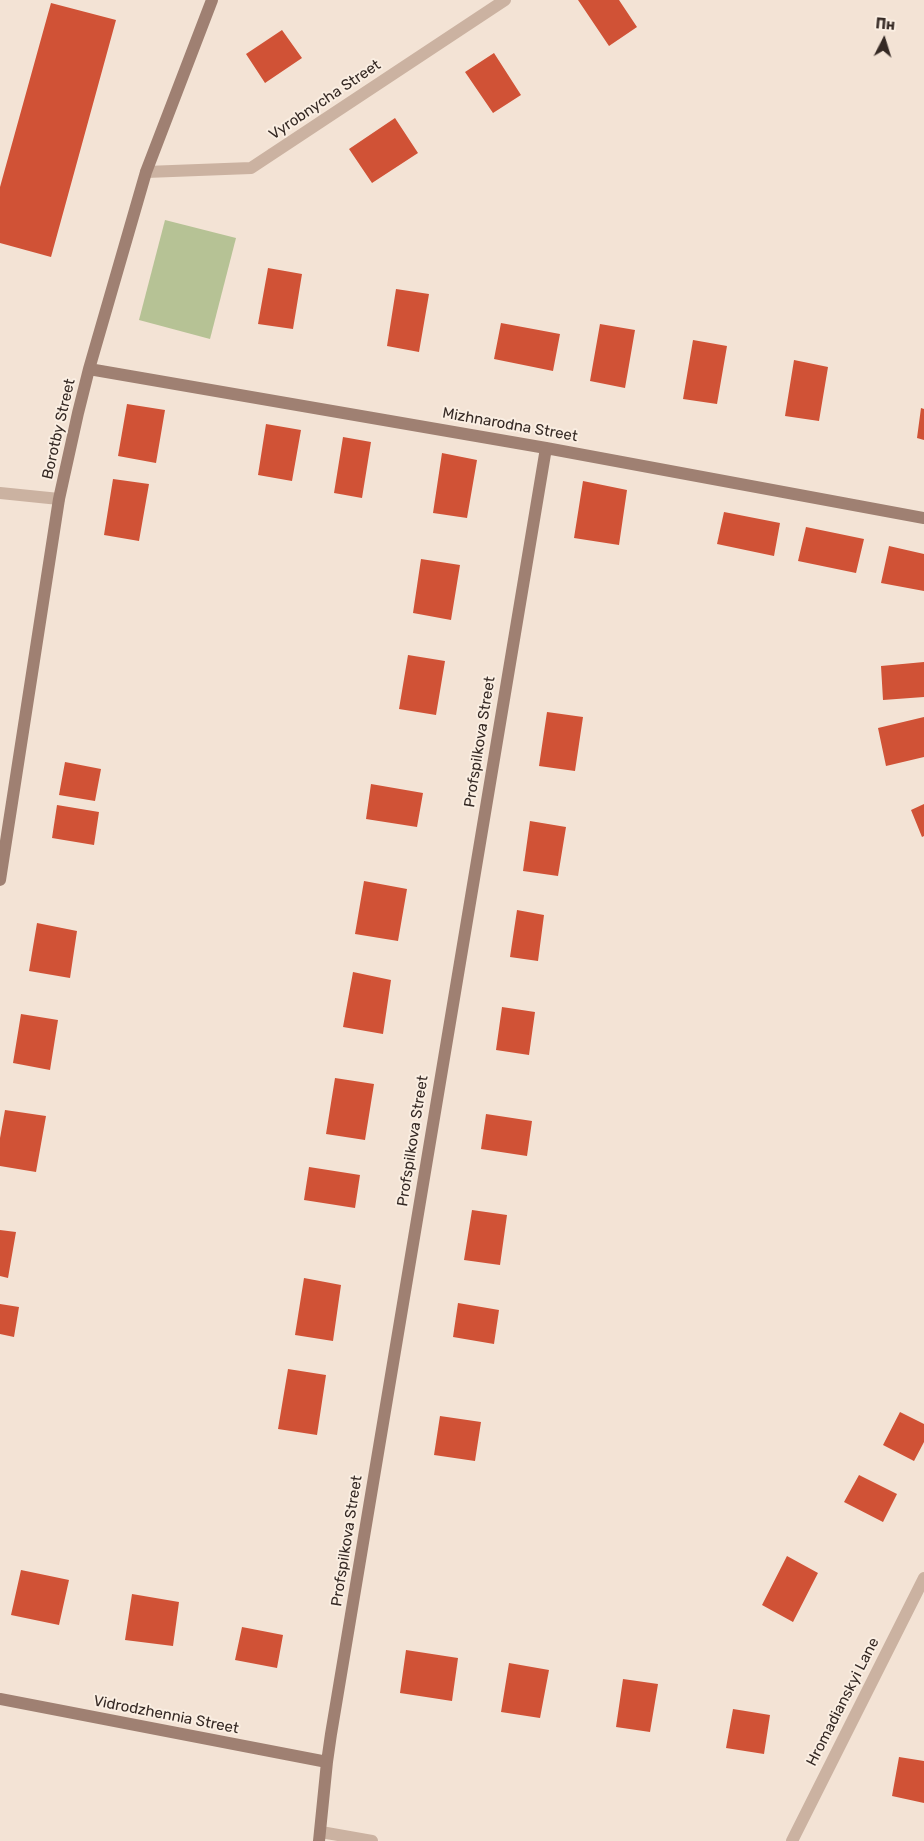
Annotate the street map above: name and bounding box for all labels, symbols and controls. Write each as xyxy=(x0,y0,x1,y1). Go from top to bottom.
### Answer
north arrow xyxy=(859,15,909,65)
text: Пн xyxy=(875,15,896,34)
street label: Vyrobnycha Street xyxy=(266,56,384,144)
street label: Borotby Street xyxy=(39,377,79,481)
street label: Mizhnarodna Street xyxy=(441,404,579,446)
street label: Profspilkova Street xyxy=(461,675,499,809)
street label: Profspilkova Street xyxy=(394,1074,432,1208)
street label: Profspilkova Street xyxy=(328,1474,366,1608)
street label: Hromadianskyi Lane xyxy=(803,1635,883,1769)
street label: Vidrodzhennia Street xyxy=(92,1692,240,1738)

